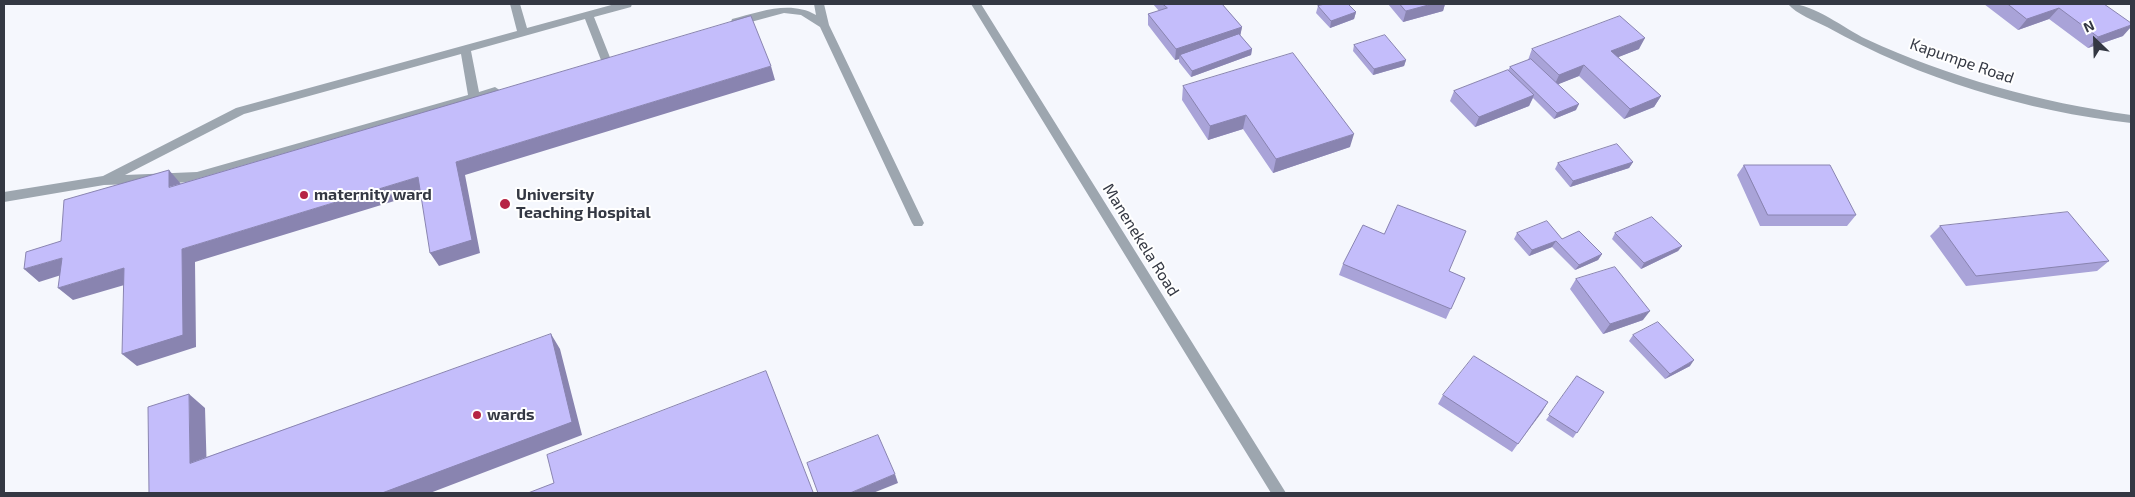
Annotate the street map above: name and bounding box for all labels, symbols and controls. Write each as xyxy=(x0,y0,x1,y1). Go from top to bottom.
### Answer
north arrow xyxy=(2070,15,2120,65)
text: N xyxy=(2081,16,2097,36)
street label: Kapumpe Road xyxy=(1907,34,2017,88)
street label: Manenekela Road xyxy=(1099,180,1183,300)
place label: maternity ward xyxy=(314,185,432,205)
place label: University Teaching Hospital xyxy=(516,185,651,223)
marker: maternity ward xyxy=(298,189,310,201)
marker: University Teaching Hospital xyxy=(498,197,512,211)
place label: wards xyxy=(487,405,534,425)
marker: wards xyxy=(471,409,483,421)

